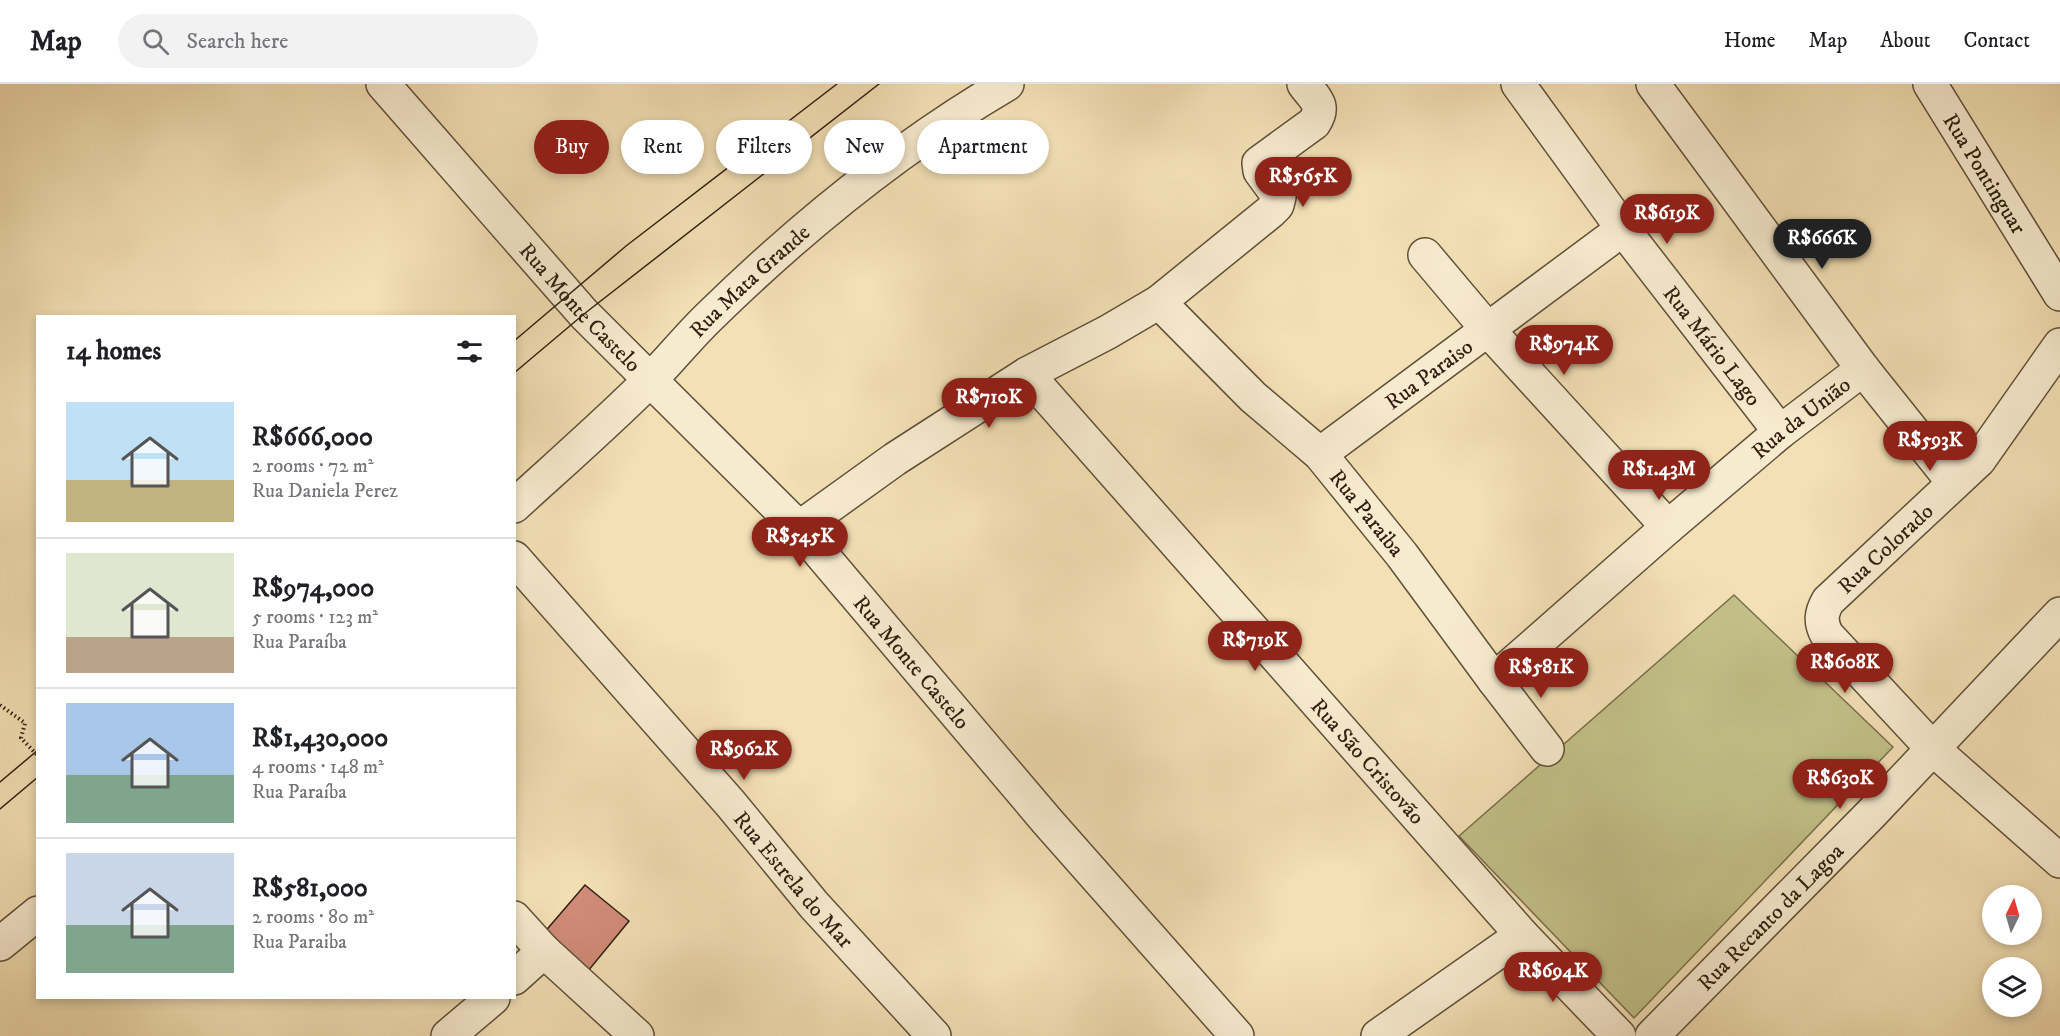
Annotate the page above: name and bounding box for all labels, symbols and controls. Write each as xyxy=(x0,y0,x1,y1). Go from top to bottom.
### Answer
search box xyxy=(118,14,538,68)
text: Map xyxy=(30,24,82,59)
icon: search xyxy=(139,25,172,58)
text: Search here xyxy=(187,28,288,55)
text: Home xyxy=(1724,28,1776,54)
text: Map xyxy=(1809,28,1847,54)
text: About xyxy=(1880,28,1931,54)
text: Contact xyxy=(1964,28,2030,54)
street label: Rua Pontinguar xyxy=(1936,109,2032,240)
chip: Buy xyxy=(534,120,609,174)
chip: Rent xyxy=(621,120,704,174)
chip: Filters xyxy=(716,120,812,174)
chip: New xyxy=(824,120,905,174)
chip: Apartment xyxy=(917,120,1049,174)
pin: R$565K xyxy=(1254,157,1352,208)
text: R$565K xyxy=(1269,164,1337,189)
pin: R$619K xyxy=(1618,194,1716,245)
text: R$619K xyxy=(1634,201,1700,226)
street label: Rua Mata Grande xyxy=(684,219,816,344)
pin: R$666K xyxy=(1773,219,1871,270)
text: R$666K xyxy=(1787,226,1857,251)
street label: Rua Monte Castelo xyxy=(513,238,646,378)
street label: Rua Mário Lago xyxy=(1657,281,1767,412)
pin: R$974K xyxy=(1515,325,1613,376)
text: R$974K xyxy=(1529,332,1599,357)
street label: Rua Paraiso xyxy=(1380,333,1479,416)
text: 14 homes xyxy=(66,335,161,368)
icon: filters xyxy=(453,335,486,368)
street label: Rua da União xyxy=(1747,371,1856,465)
pin: R$710K xyxy=(940,378,1038,429)
text: R$710K xyxy=(956,385,1022,410)
text: R$666,000 xyxy=(252,421,373,454)
pin: R$593K xyxy=(1881,421,1979,472)
icon: home xyxy=(114,426,186,498)
text: R$593K xyxy=(1897,428,1963,453)
pin: R$1.43M xyxy=(1604,450,1714,501)
text: 2 rooms · 72 m² xyxy=(252,454,374,479)
text: R$1.43M xyxy=(1622,457,1696,482)
street label: Rua Paraiba xyxy=(1323,464,1410,563)
text: Rua Daniela Perez xyxy=(252,479,398,504)
street label: Rua Colorado xyxy=(1833,498,1939,600)
pin: R$545K xyxy=(751,517,849,568)
text: R$545K xyxy=(766,524,834,549)
text: R$974,000 xyxy=(252,572,374,605)
icon: home xyxy=(114,577,186,649)
street label: Rua Monte Castelo xyxy=(847,590,975,735)
text: 5 rooms · 123 m² xyxy=(252,605,378,630)
pin: R$719K xyxy=(1206,621,1304,672)
text: R$719K xyxy=(1222,628,1288,653)
text: Rua Paraíba xyxy=(252,630,347,655)
pin: R$608K xyxy=(1796,643,1894,694)
pin: R$581K xyxy=(1492,648,1590,699)
text: R$608K xyxy=(1810,650,1880,675)
text: R$581K xyxy=(1508,655,1574,680)
street label: Rua São Cristovão xyxy=(1305,693,1430,830)
text: R$1,430,000 xyxy=(252,722,388,755)
icon: home xyxy=(114,727,186,799)
pin: R$962K xyxy=(695,730,793,781)
text: R$962K xyxy=(710,737,778,762)
text: 4 rooms · 148 m² xyxy=(252,755,384,780)
pin: R$630K xyxy=(1791,759,1889,810)
text: R$630K xyxy=(1807,766,1873,791)
text: Rua Paraíba xyxy=(252,780,347,805)
street label: Rua Estrela do Mar xyxy=(727,806,859,955)
street label: Rua Recanto da Lagoa xyxy=(1692,837,1850,997)
text: R$581,000 xyxy=(252,872,368,905)
icon: home xyxy=(114,877,186,949)
north arrow xyxy=(1982,885,2042,945)
map controls xyxy=(1982,885,2042,1017)
text: 2 rooms · 80 m² xyxy=(252,905,374,930)
text: Rua Paraiba xyxy=(252,930,347,955)
pin: R$694K xyxy=(1504,952,1602,1003)
button: layers xyxy=(1982,957,2042,1017)
text: R$694K xyxy=(1518,959,1588,984)

